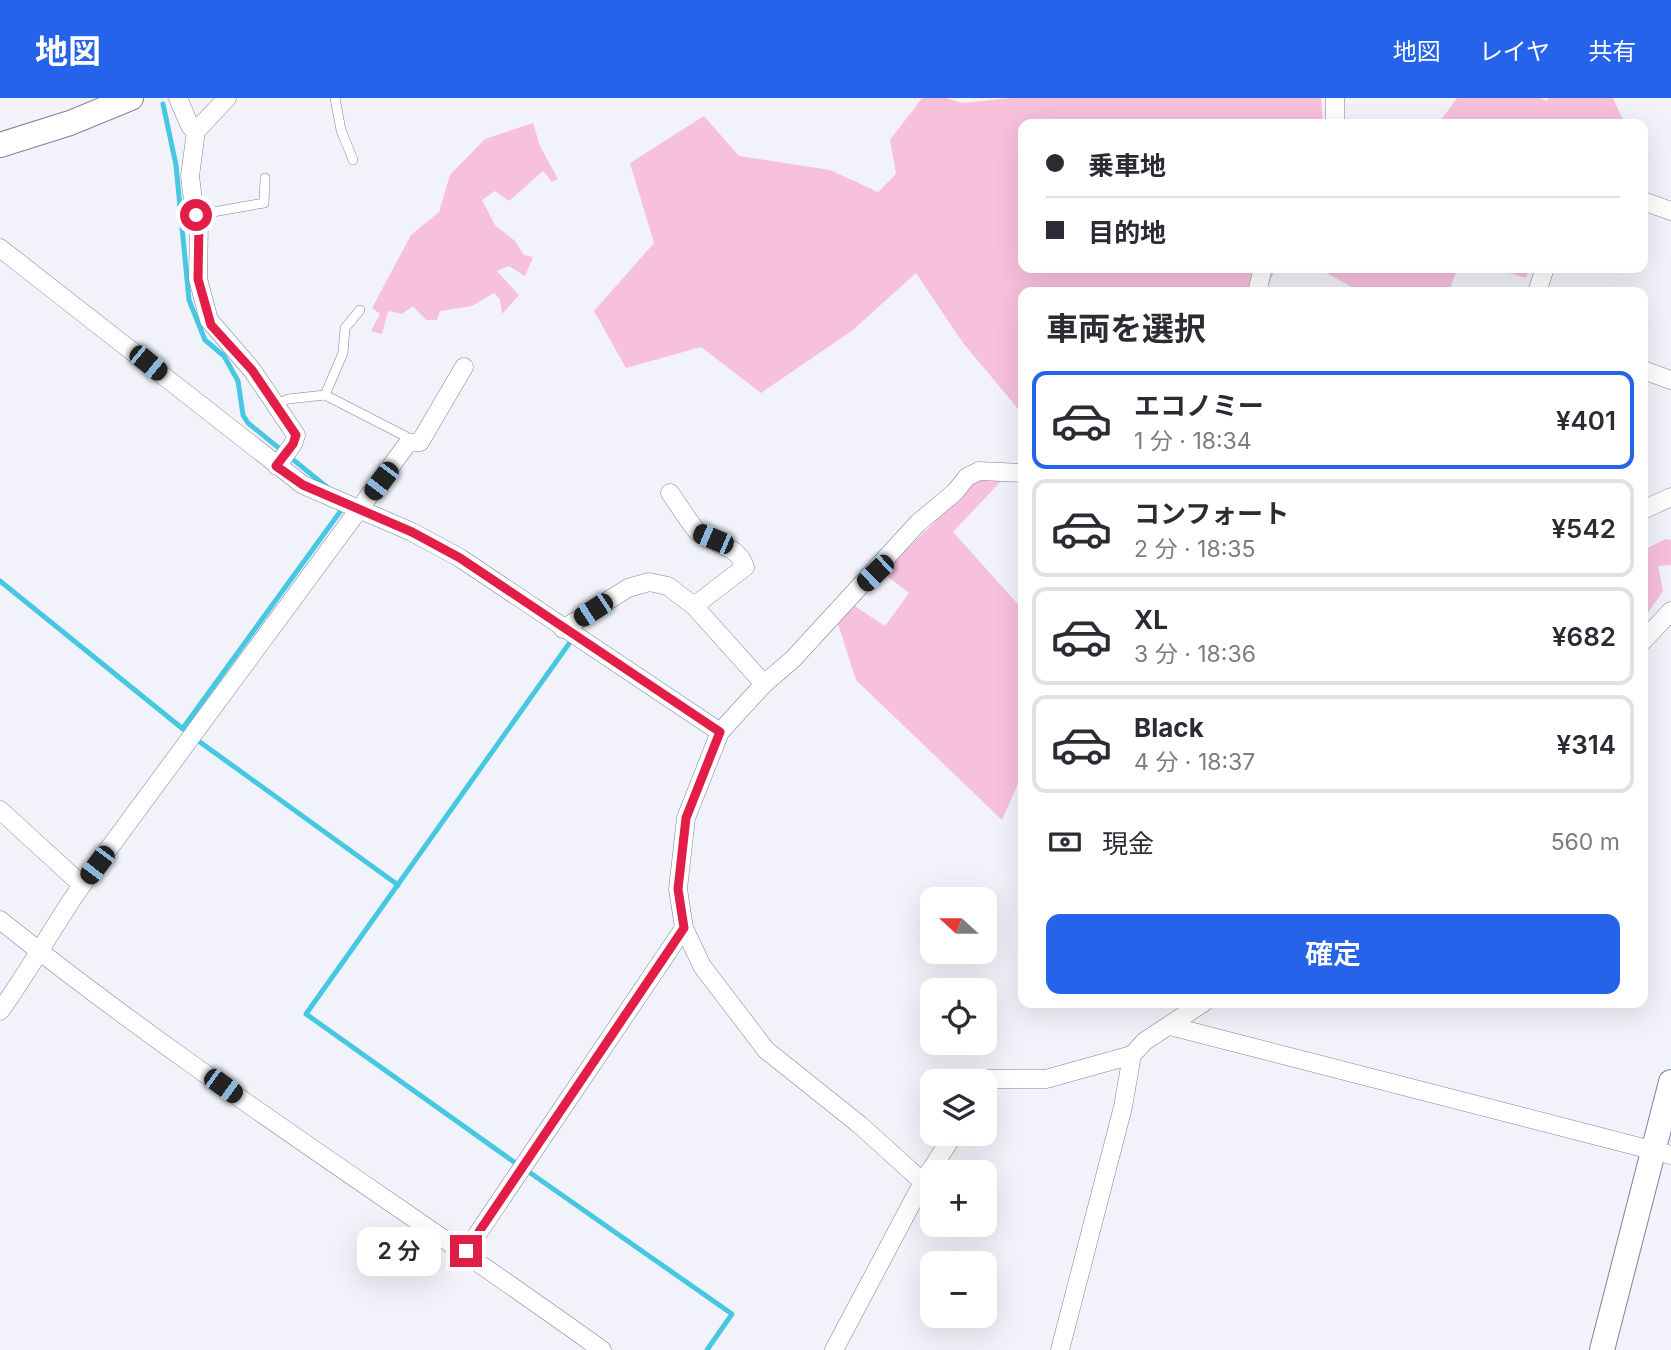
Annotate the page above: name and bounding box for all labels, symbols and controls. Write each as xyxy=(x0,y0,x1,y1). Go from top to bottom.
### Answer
text: 地図 xyxy=(35,31,101,71)
text: 地図 xyxy=(1393,37,1441,66)
text: レイヤ xyxy=(1479,37,1550,66)
text: 共有 xyxy=(1588,37,1636,66)
text: 乗車地 xyxy=(1088,150,1166,181)
route start xyxy=(180,199,212,231)
text: 目的地 xyxy=(1088,217,1166,248)
text: 車両を選択 xyxy=(1046,309,1206,348)
car xyxy=(126,342,171,384)
icon: car xyxy=(1050,389,1113,452)
text: エコノミー xyxy=(1134,390,1264,421)
text: ¥401 xyxy=(1556,405,1616,436)
text: 1 分 · 18:34 xyxy=(1134,427,1252,455)
car xyxy=(360,458,403,504)
icon: car xyxy=(1050,497,1113,560)
text: コンフォート xyxy=(1134,498,1289,529)
text: ¥542 xyxy=(1551,513,1616,544)
car xyxy=(690,521,737,557)
text: 2 分 · 18:35 xyxy=(1134,535,1255,563)
car xyxy=(853,551,898,595)
car xyxy=(570,590,617,630)
text: XL xyxy=(1134,604,1168,635)
icon: car xyxy=(1050,605,1113,668)
text: ¥682 xyxy=(1552,621,1616,652)
text: 3 分 · 18:36 xyxy=(1134,640,1256,668)
text: Black xyxy=(1134,712,1204,743)
icon: car xyxy=(1050,713,1113,776)
text: ¥314 xyxy=(1556,729,1616,760)
text: 4 分 · 18:37 xyxy=(1134,748,1255,776)
icon: cash xyxy=(1046,823,1084,861)
text: 現金 xyxy=(1102,828,1154,859)
text: 560 m xyxy=(1551,828,1620,856)
car xyxy=(76,842,119,888)
north arrow xyxy=(920,887,998,964)
map controls xyxy=(920,887,997,1328)
button: 確定 xyxy=(1046,914,1620,994)
button: locate xyxy=(920,978,997,1055)
car xyxy=(200,1065,247,1107)
button: layers xyxy=(920,1069,997,1146)
button: + xyxy=(920,1160,997,1237)
callout: 2 分 xyxy=(358,1226,442,1276)
route end xyxy=(450,1235,482,1267)
text: 2 分 xyxy=(377,1237,421,1265)
button: − xyxy=(920,1251,997,1328)

